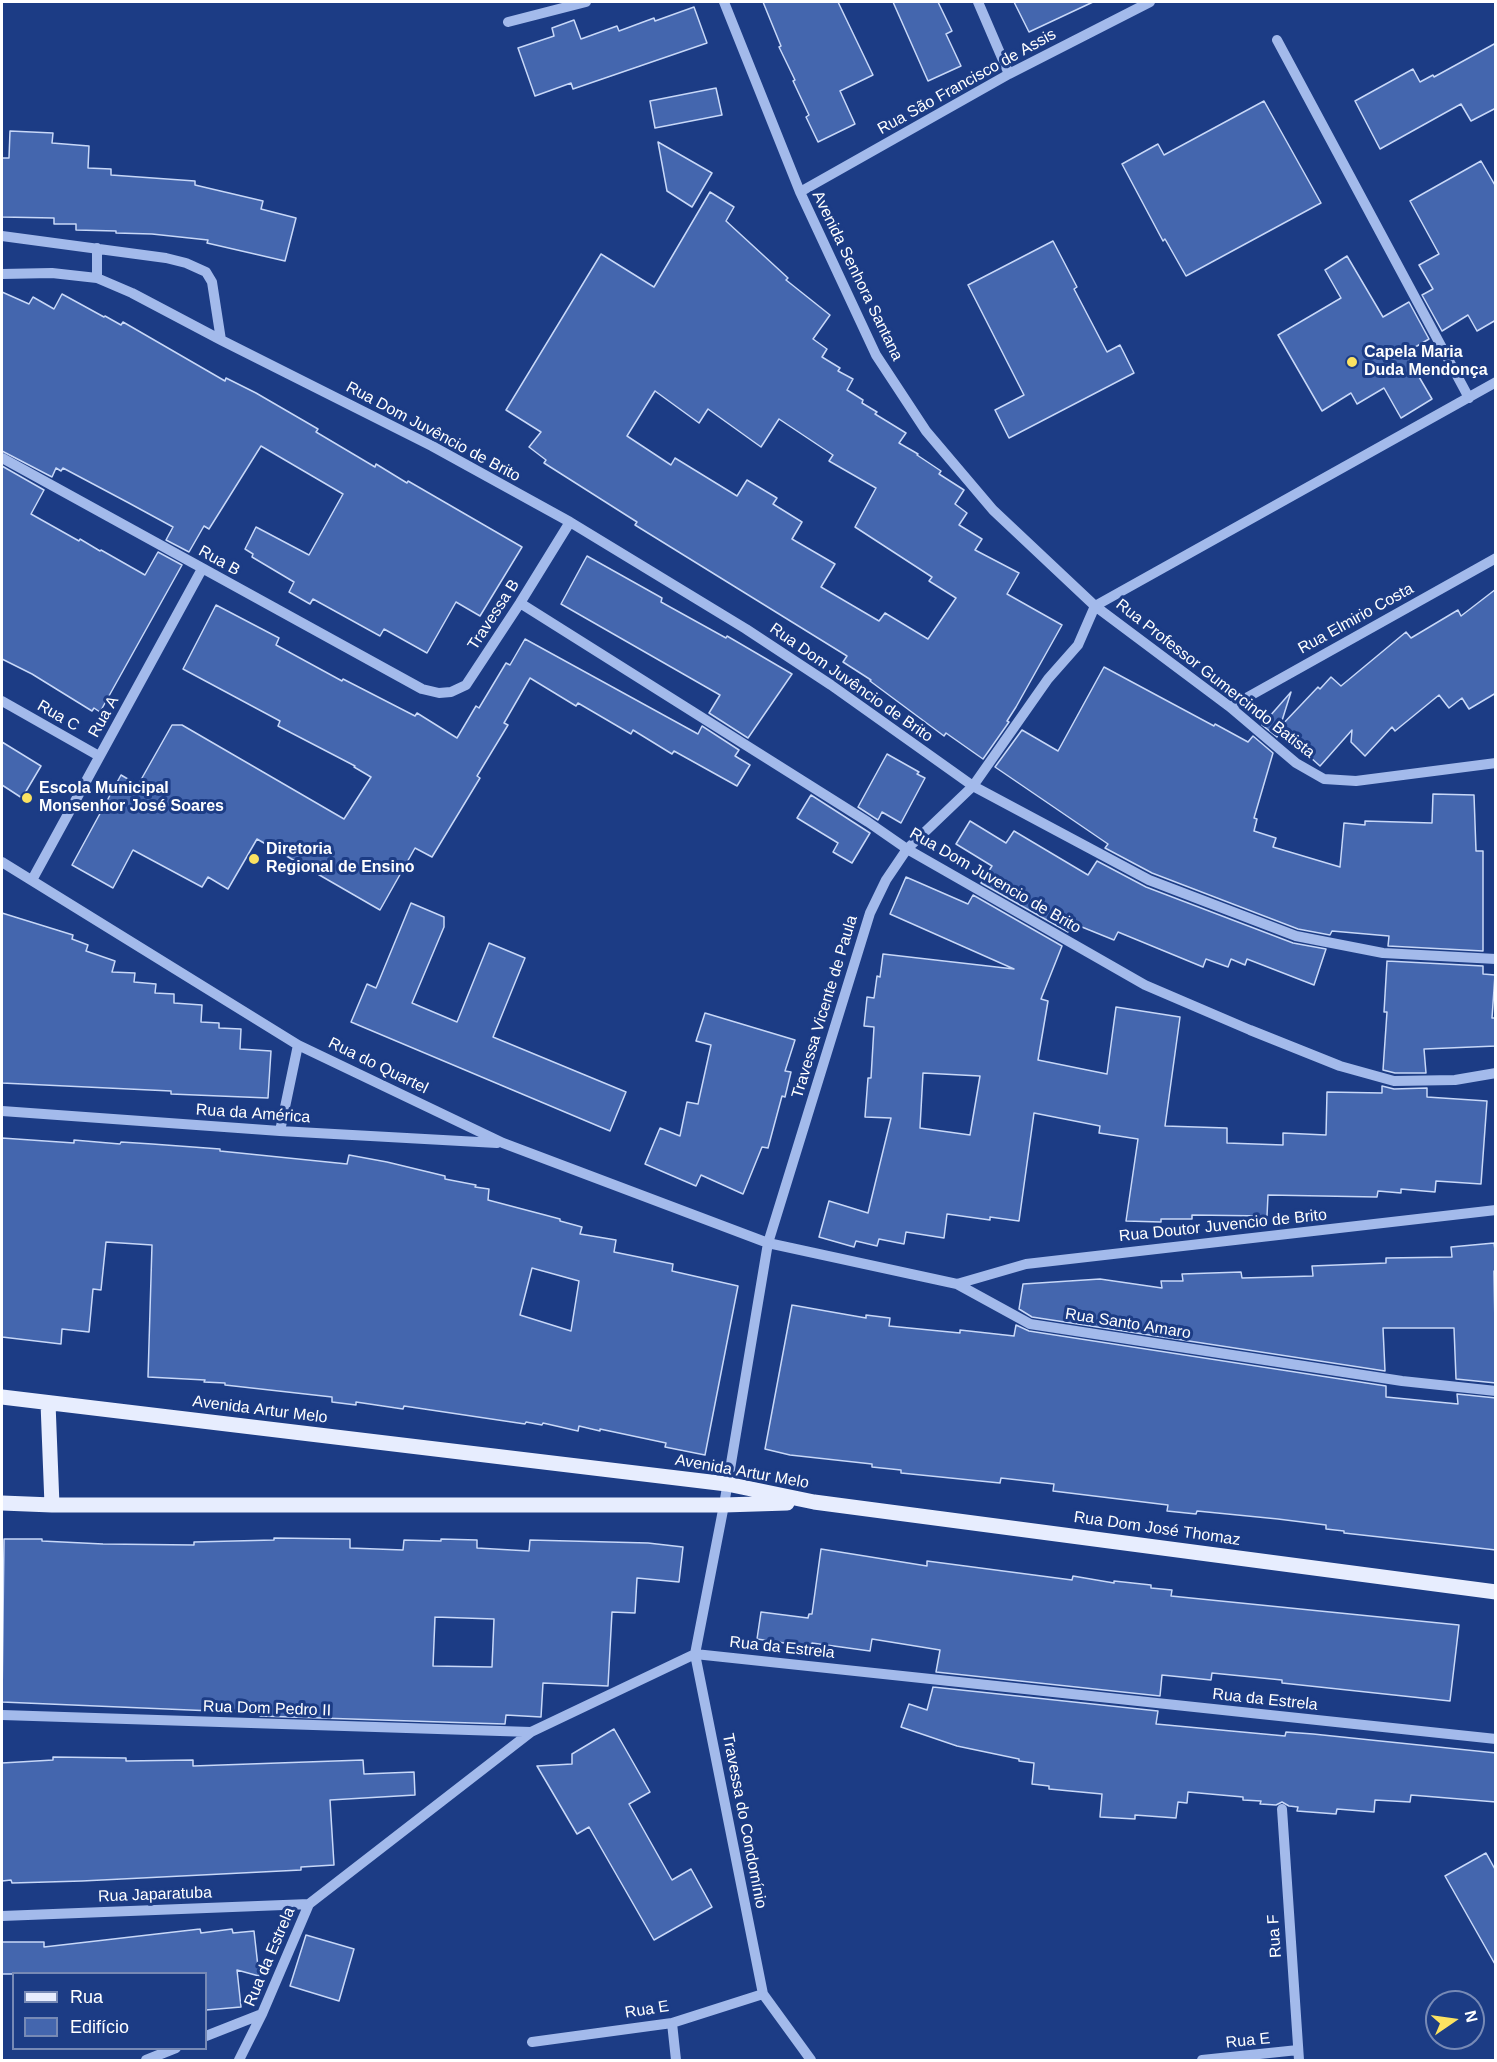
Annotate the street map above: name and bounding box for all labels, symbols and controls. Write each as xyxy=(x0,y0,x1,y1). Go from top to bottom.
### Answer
street label: Rua São Francisco de Assis xyxy=(874,25,1060,139)
street label: Avenida Senhora Santana xyxy=(807,188,907,364)
place label: Capela Maria Duda Mendonça xyxy=(1364,343,1488,381)
marker: Capela Maria Duda Mendonça xyxy=(1345,355,1359,369)
street label: Rua Dom Juvêncio de Brito xyxy=(343,378,523,486)
street label: Rua B xyxy=(195,542,243,580)
street label: Travessa B xyxy=(464,576,524,654)
street label: Rua Elmirio Costa xyxy=(1295,579,1417,659)
street label: Rua Professor Gumercindo Batista xyxy=(1112,595,1318,763)
street label: Rua Dom Juvêncio de Brito xyxy=(766,619,936,747)
street label: Rua A xyxy=(85,693,123,741)
street label: Rua C xyxy=(34,696,82,736)
place label: Escola Municipal Monsenhor José Soares xyxy=(39,779,224,817)
marker: Escola Municipal Monsenhor José Soares xyxy=(20,791,34,805)
street label: Rua Dom Juvencio de Brito xyxy=(906,824,1084,938)
place label: Diretoria Regional de Ensino xyxy=(266,840,414,878)
marker: Diretoria Regional de Ensino xyxy=(247,852,261,866)
street label: Travessa Vicente de Paula xyxy=(788,913,862,1101)
street label: Rua do Quartel xyxy=(325,1034,431,1098)
street label: Rua da América xyxy=(195,1100,311,1128)
street label: Rua Doutor Juvencio de Brito xyxy=(1118,1206,1328,1246)
street label: Rua Santo Amaro xyxy=(1064,1305,1192,1343)
street label: Avenida Artur Melo xyxy=(191,1392,329,1428)
street label: Avenida Artur Melo xyxy=(673,1451,811,1493)
street label: Rua Dom José Thomaz xyxy=(1072,1508,1242,1550)
street label: Rua da Estrela xyxy=(728,1633,836,1663)
street label: Rua da Estrela xyxy=(1211,1685,1319,1715)
street label: Rua Dom Pedro II xyxy=(203,1697,331,1721)
street label: Travessa do Condomínio xyxy=(718,1732,770,1910)
street label: Rua Japaratuba xyxy=(98,1883,212,1907)
street label: Rua da Estrela xyxy=(240,1905,300,2009)
street label: Rua F xyxy=(1264,1914,1286,1958)
legend xyxy=(12,1972,207,2050)
text: Rua xyxy=(70,1987,103,2007)
north arrow xyxy=(1425,1990,1485,2050)
street label: Rua E xyxy=(624,1997,670,2023)
text: N xyxy=(1461,2009,1481,2024)
text: Edifício xyxy=(70,2017,129,2037)
street label: Rua E xyxy=(1225,2029,1271,2053)

